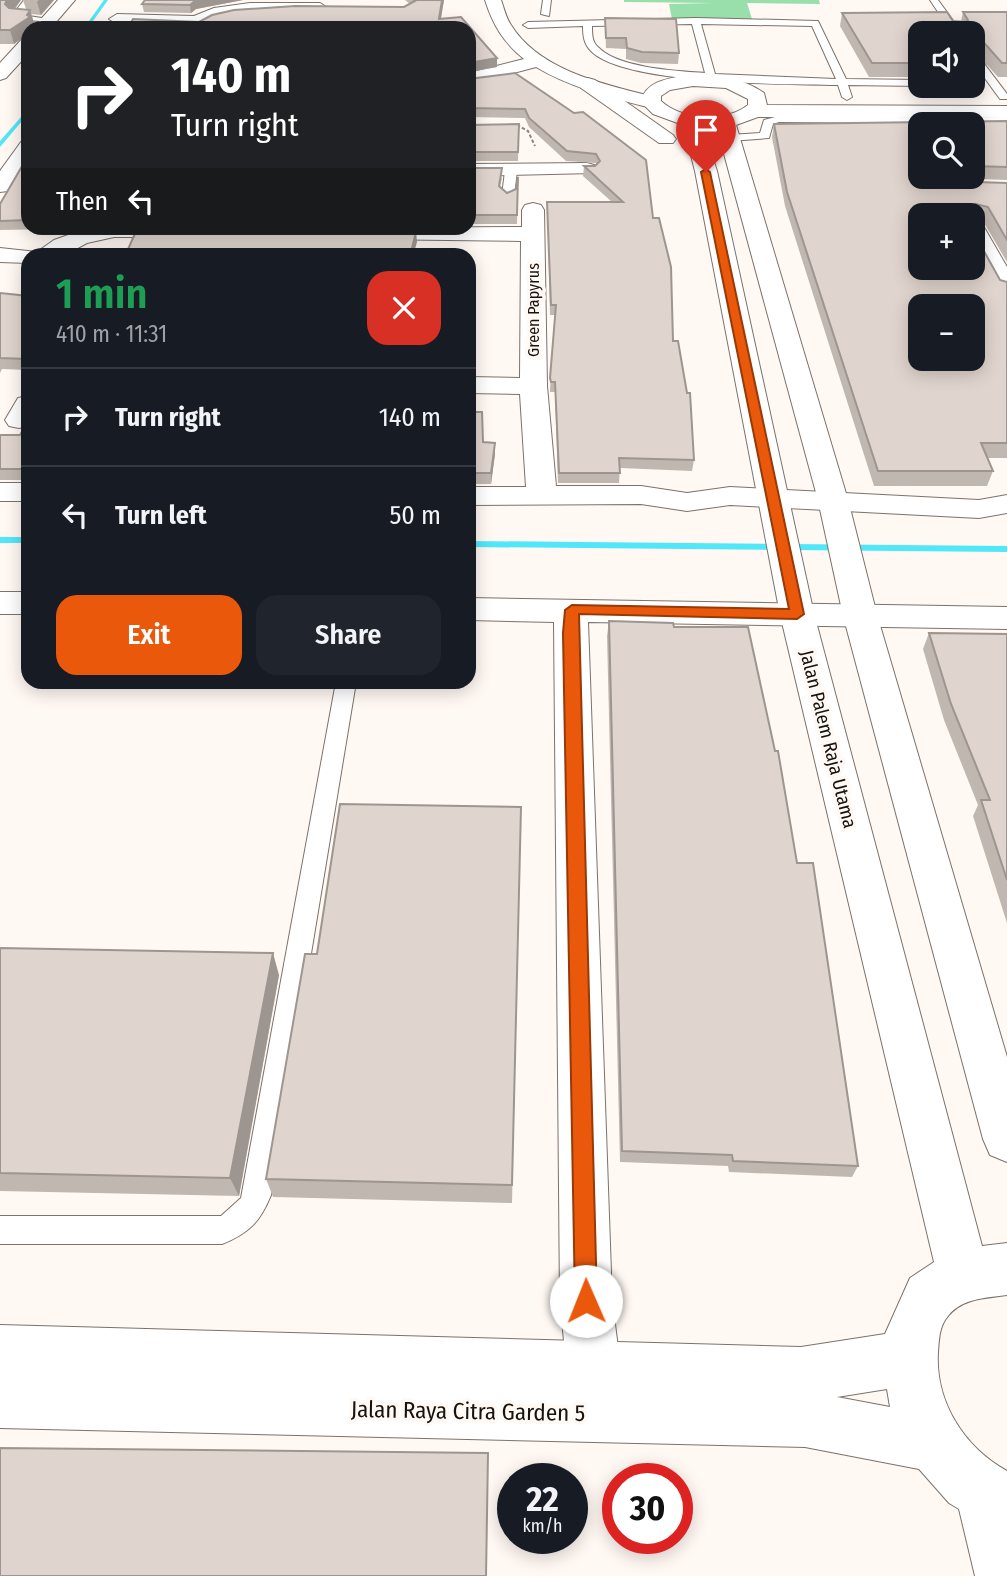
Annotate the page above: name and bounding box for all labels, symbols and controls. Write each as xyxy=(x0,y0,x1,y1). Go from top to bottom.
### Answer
map controls xyxy=(908,21,985,371)
button: sound xyxy=(908,21,985,98)
text: 140 m xyxy=(171,46,291,105)
icon: right xyxy=(56,49,147,140)
pin xyxy=(676,100,736,172)
text: Turn right xyxy=(171,106,298,144)
icon: arrive xyxy=(687,111,725,149)
button: search xyxy=(908,112,985,189)
icon: left xyxy=(122,182,160,220)
text: Then xyxy=(56,186,108,217)
button: + xyxy=(908,203,985,280)
street label: Green Papyrus xyxy=(524,263,543,357)
text: 1 min xyxy=(56,269,147,319)
button: close xyxy=(367,271,441,345)
button: − xyxy=(908,294,985,371)
text: 410 m · 11:31 xyxy=(56,320,167,348)
icon: right xyxy=(56,398,94,436)
text: Turn right xyxy=(115,402,221,433)
text: 140 m xyxy=(379,402,441,433)
icon: left xyxy=(56,496,94,534)
text: Turn left xyxy=(115,500,207,531)
text: 50 m xyxy=(389,500,441,531)
button: Exit xyxy=(56,595,242,675)
button: Share xyxy=(256,595,441,675)
street label: Jalan Palem Raja Utama xyxy=(795,648,862,831)
position arrow xyxy=(549,1264,623,1338)
street label: Jalan Raya Citra Garden 5 xyxy=(351,1395,585,1427)
speed limit sign: 30 xyxy=(602,1463,693,1554)
text: 22 xyxy=(526,1478,559,1520)
text: km/h xyxy=(522,1515,563,1537)

